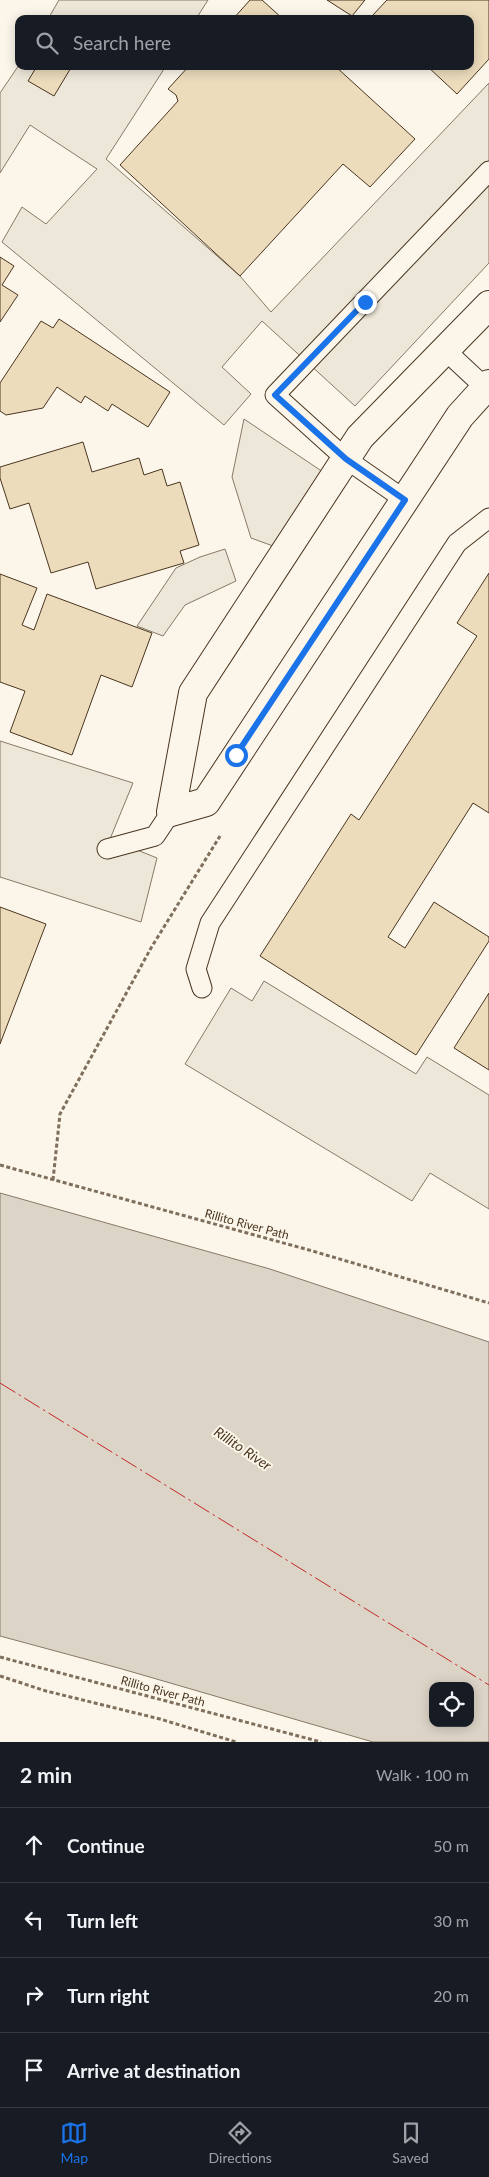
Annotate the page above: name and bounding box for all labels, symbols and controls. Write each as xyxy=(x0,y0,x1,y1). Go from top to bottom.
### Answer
search box xyxy=(15,15,474,70)
icon: search xyxy=(33,29,61,57)
text: Search here xyxy=(73,31,171,54)
route end xyxy=(354,291,377,314)
route start xyxy=(225,744,248,767)
street label: Rillito River Path xyxy=(203,1206,291,1242)
water label: Rillito River xyxy=(211,1423,275,1473)
street label: Rillito River Path xyxy=(119,1673,207,1709)
map controls xyxy=(429,1682,474,1727)
button: locate xyxy=(429,1682,474,1727)
text: 2 min xyxy=(20,1762,72,1787)
text: Walk · 100 m xyxy=(376,1765,469,1784)
icon: ahead xyxy=(20,1831,48,1859)
text: Continue xyxy=(67,1834,145,1857)
text: 50 m xyxy=(433,1836,469,1855)
icon: left xyxy=(20,1906,48,1934)
text: Turn left xyxy=(67,1909,138,1932)
text: 30 m xyxy=(433,1911,469,1930)
icon: right xyxy=(20,1981,48,2009)
text: Turn right xyxy=(67,1984,149,2007)
text: 20 m xyxy=(433,1986,469,2005)
icon: arrive xyxy=(20,2056,48,2084)
text: Arrive at destination xyxy=(67,2059,240,2082)
tab: Map xyxy=(60,2119,88,2166)
tab: Directions xyxy=(209,2119,272,2166)
tab: Saved xyxy=(392,2119,429,2166)

